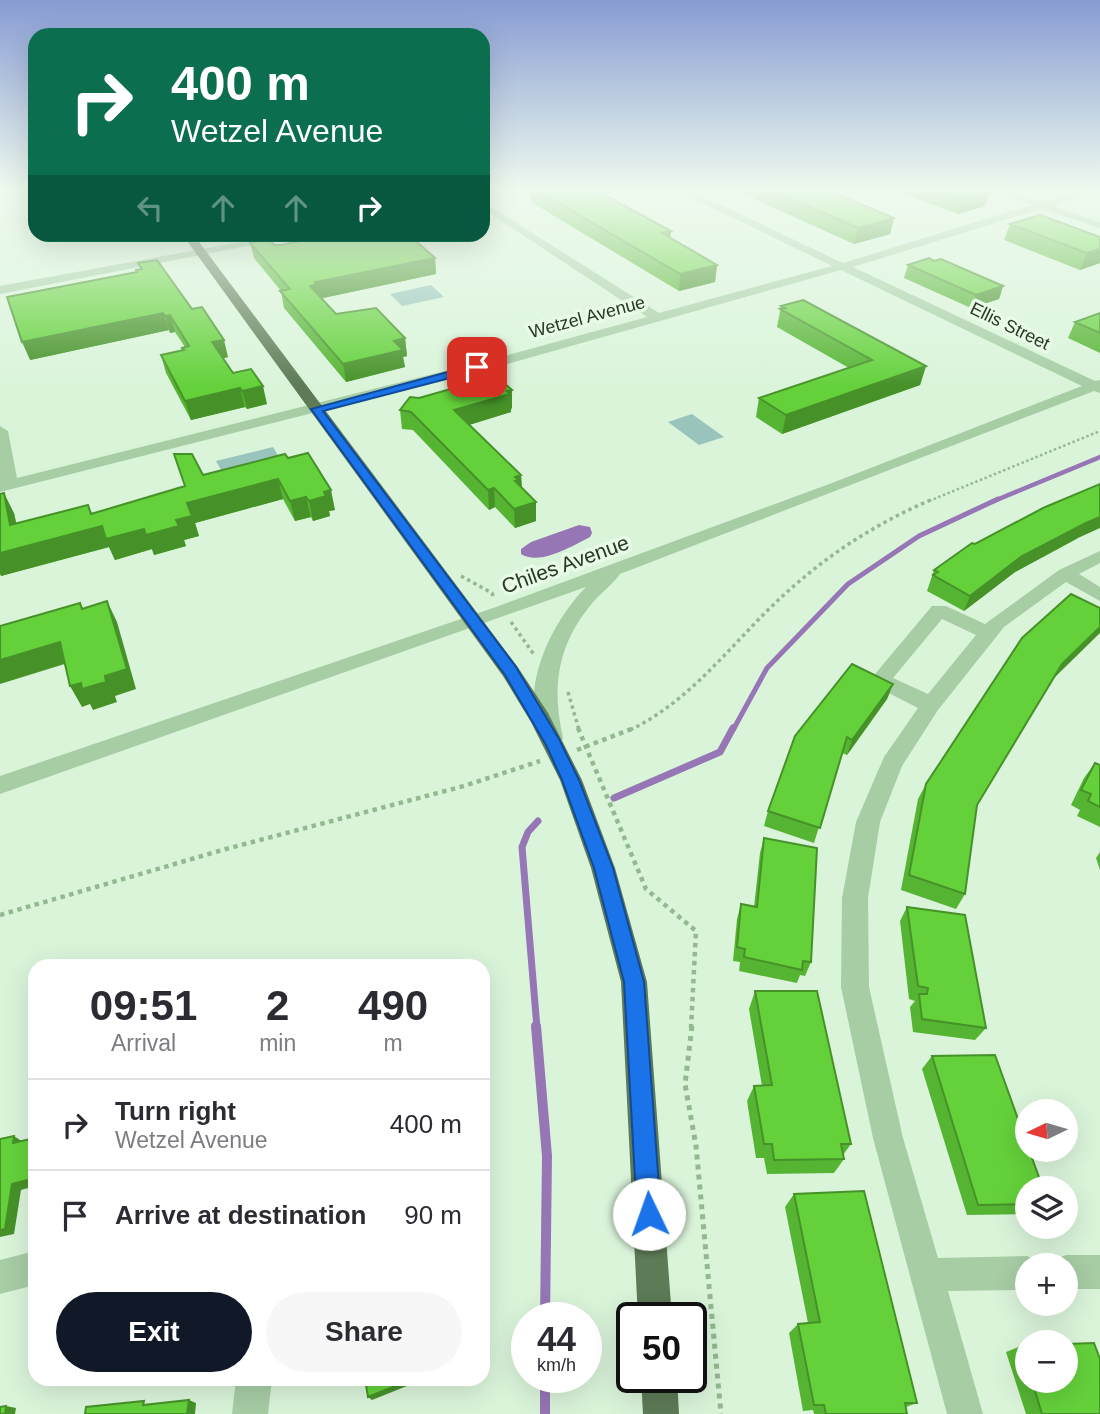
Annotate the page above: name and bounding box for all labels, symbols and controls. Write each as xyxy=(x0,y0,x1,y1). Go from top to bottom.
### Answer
icon: right xyxy=(56,56,147,147)
text: 400 m xyxy=(171,56,310,110)
text: Wetzel Avenue xyxy=(171,113,383,149)
icon: left xyxy=(131,189,169,227)
icon: ahead xyxy=(204,189,242,227)
icon: ahead xyxy=(277,189,315,227)
icon: right xyxy=(350,189,388,227)
street label: Wetzel Avenue xyxy=(527,292,647,342)
street label: Ellis Street xyxy=(967,298,1053,354)
pin xyxy=(447,337,507,397)
icon: arrive xyxy=(458,348,496,386)
street label: Chiles Avenue xyxy=(498,530,632,598)
text: 09:51 xyxy=(90,982,197,1029)
text: 2 xyxy=(266,982,289,1029)
text: 490 xyxy=(358,982,428,1029)
text: Arrival xyxy=(111,1030,176,1056)
text: min xyxy=(259,1030,296,1056)
text: m xyxy=(384,1030,403,1056)
text: Turn right xyxy=(115,1096,236,1126)
north arrow xyxy=(1015,1099,1078,1162)
map controls xyxy=(1015,1099,1078,1393)
icon: right xyxy=(56,1106,94,1144)
text: 400 m xyxy=(390,1109,462,1139)
text: Wetzel Avenue xyxy=(115,1127,268,1153)
button: layers xyxy=(1015,1176,1078,1239)
position arrow xyxy=(612,1177,686,1251)
icon: arrive xyxy=(56,1197,94,1235)
text: Arrive at destination xyxy=(115,1200,366,1230)
text: 90 m xyxy=(404,1200,462,1230)
button: + xyxy=(1015,1253,1078,1316)
button: Exit xyxy=(56,1292,252,1372)
button: Share xyxy=(266,1292,462,1372)
speed limit sign: 50 xyxy=(616,1302,707,1393)
text: 44 xyxy=(537,1319,576,1358)
button: − xyxy=(1015,1330,1078,1393)
text: km/h xyxy=(537,1355,576,1375)

